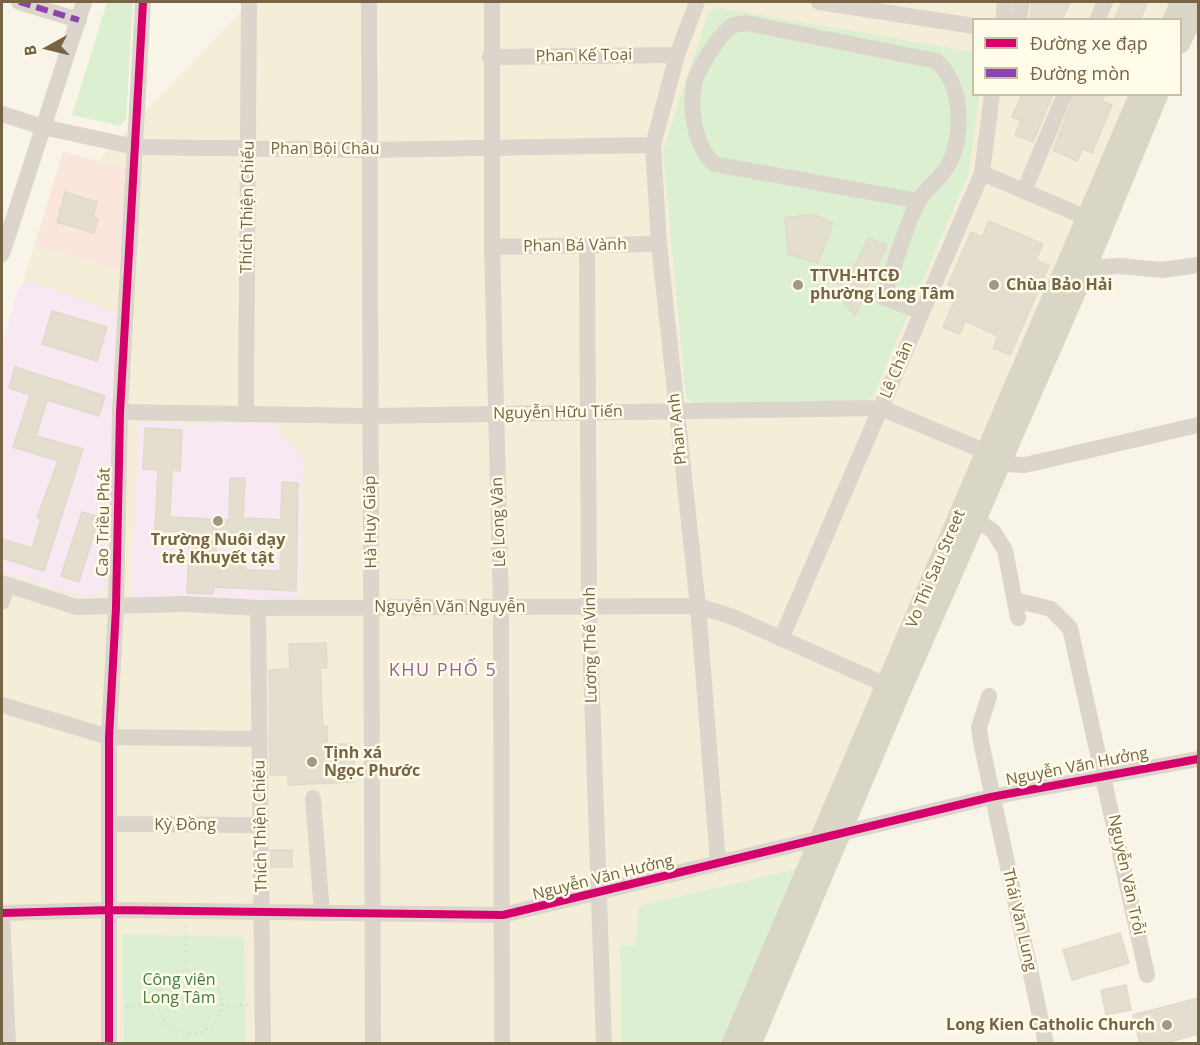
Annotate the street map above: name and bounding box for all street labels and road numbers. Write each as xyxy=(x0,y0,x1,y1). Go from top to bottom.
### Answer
street label: Phan Kế Toại xyxy=(536,46,632,66)
street label: Phan Bội Châu xyxy=(270,139,380,159)
street label: Thích Thiện Chiếu xyxy=(237,141,259,273)
street label: Phan Bá Vành xyxy=(523,235,627,257)
street label: Lê Chân xyxy=(876,339,918,401)
street label: Phan Anh xyxy=(665,392,691,466)
street label: Nguyễn Hữu Tiến xyxy=(493,402,623,424)
street label: Cao Triều Phát xyxy=(93,467,115,577)
street label: Hà Huy Giáp xyxy=(361,475,381,569)
street label: Lê Long Vân xyxy=(488,477,510,567)
street label: Vo Thi Sau Street xyxy=(902,507,970,631)
street label: Lương Thế Vinh xyxy=(580,587,602,703)
street label: Nguyễn Văn Nguyễn xyxy=(374,597,526,617)
street label: Nguyễn Văn Hưởng xyxy=(1004,744,1150,790)
street label: Thích Thiện Chiếu xyxy=(250,760,272,892)
street label: Nguyễn Văn Trỗi xyxy=(1104,813,1148,937)
street label: Kỳ Đồng xyxy=(154,815,216,835)
street label: Nguyễn Văn Hưởng xyxy=(531,851,675,905)
street label: Thái Văn Lung xyxy=(998,867,1040,973)

